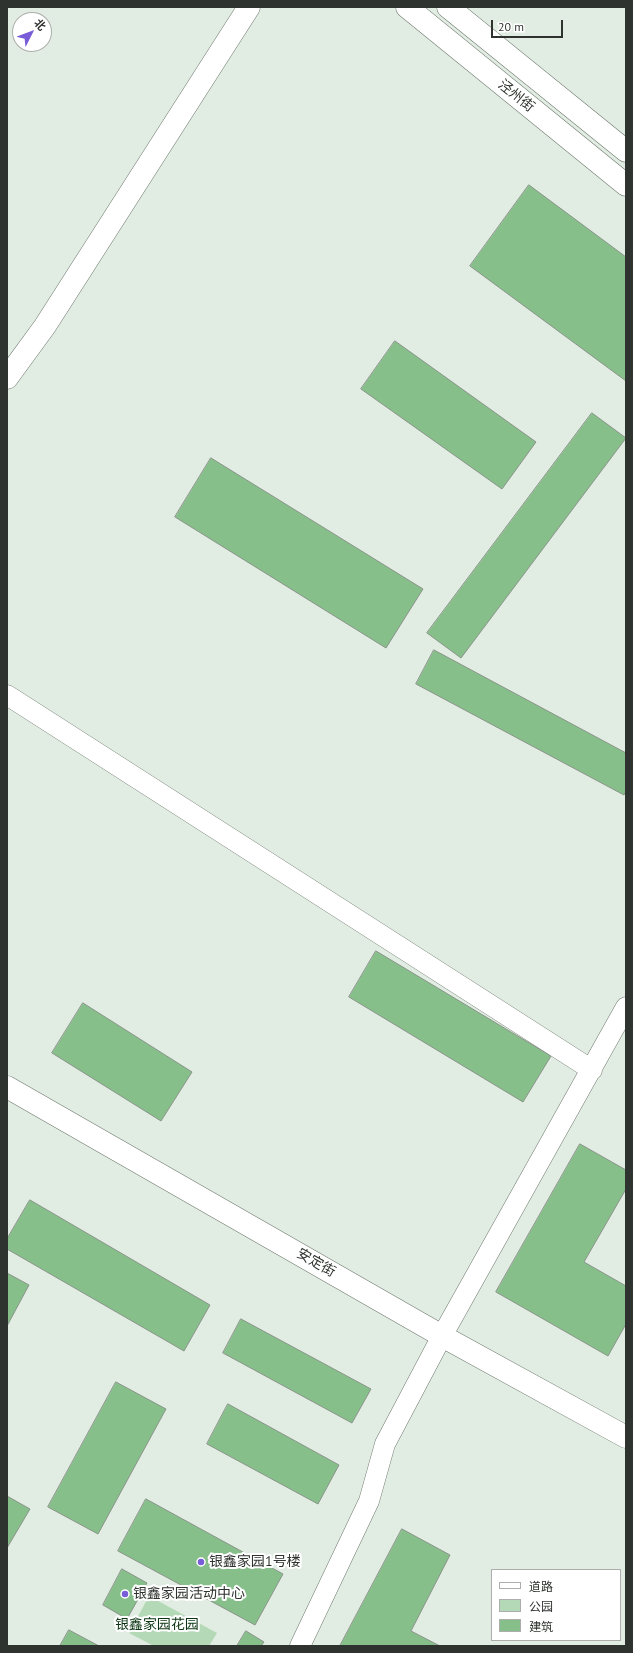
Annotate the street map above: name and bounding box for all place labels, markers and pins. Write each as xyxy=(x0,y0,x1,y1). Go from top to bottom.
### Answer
place label: 银鑫家园1号楼 xyxy=(209,1554,301,1570)
marker: 银鑫家园1号楼 xyxy=(196,1557,206,1567)
place label: 银鑫家园活动中心 xyxy=(133,1586,245,1602)
marker: 银鑫家园活动中心 xyxy=(120,1589,130,1599)

